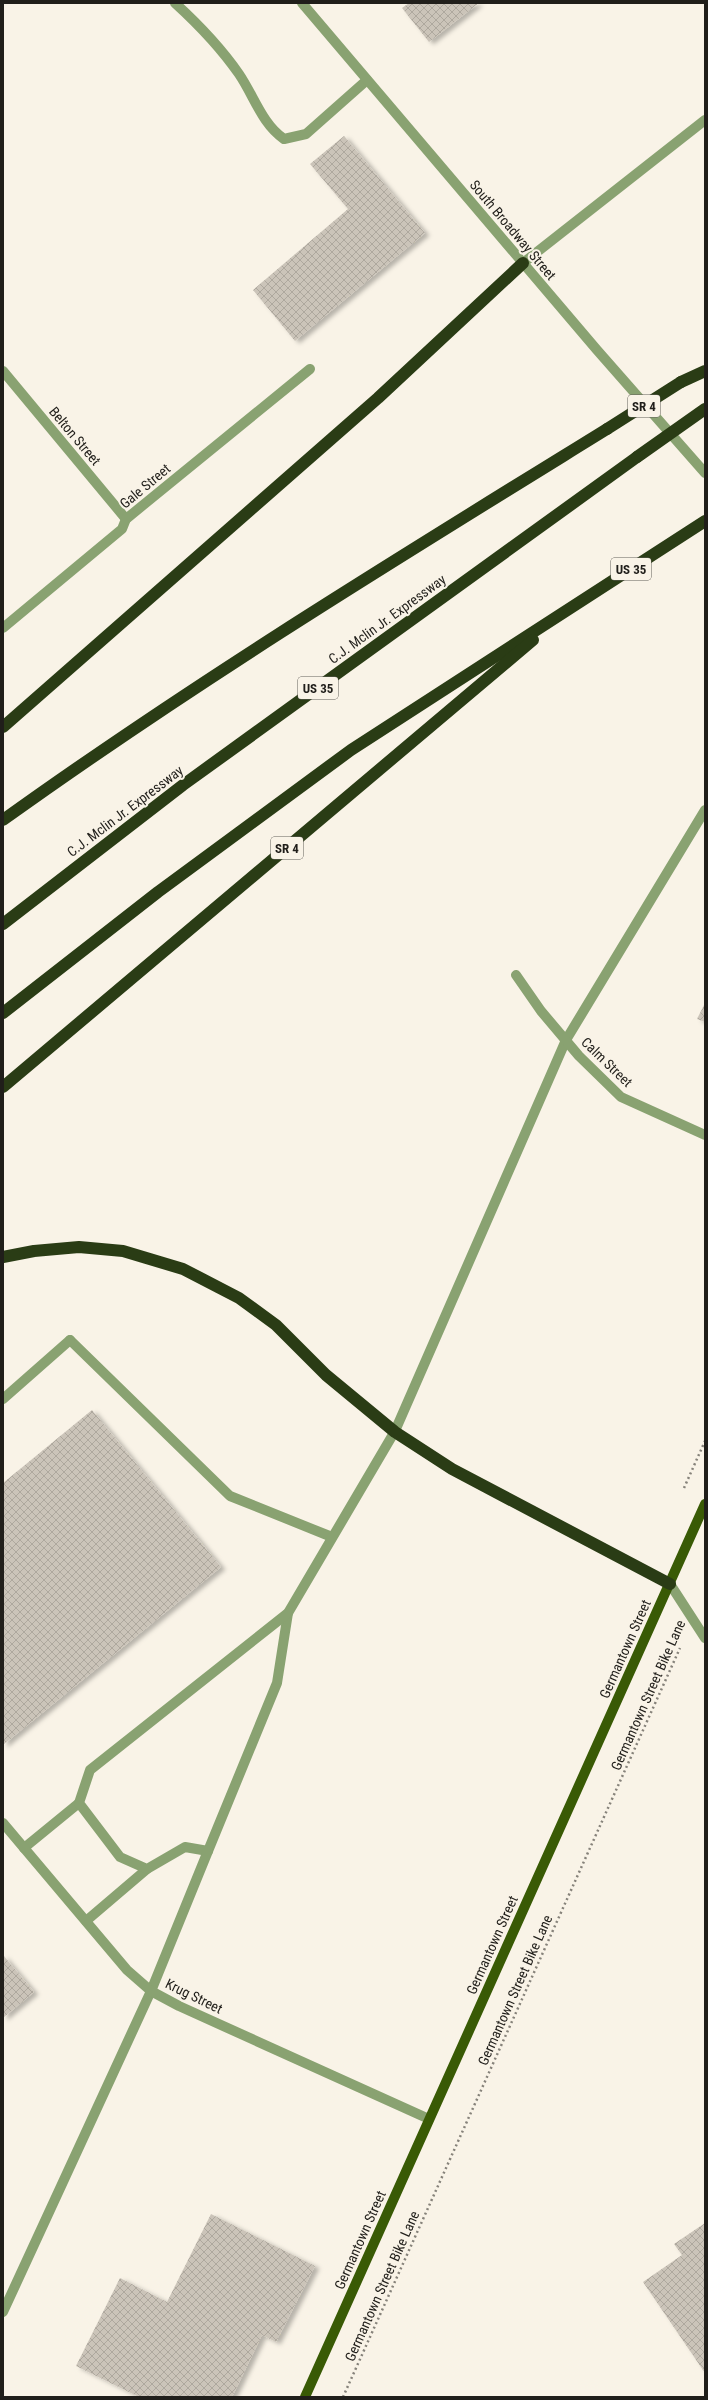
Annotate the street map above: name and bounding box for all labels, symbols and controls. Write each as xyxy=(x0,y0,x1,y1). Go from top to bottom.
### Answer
street label: South Broadway Street xyxy=(467,177,559,283)
road number: SR 4 xyxy=(628,395,660,417)
street label: Belton Street xyxy=(46,404,104,468)
street label: Gale Street xyxy=(117,460,173,512)
road number: US 35 xyxy=(611,558,651,580)
street label: C.J. Mclin Jr. Expressway xyxy=(325,571,449,667)
road number: US 35 xyxy=(298,677,338,699)
street label: C.J. Mclin Jr. Expressway xyxy=(64,762,186,860)
road number: SR 4 xyxy=(271,837,303,859)
street label: Calm Street xyxy=(578,1034,636,1090)
street label: Germantown Street xyxy=(596,1597,654,1701)
street label: Germantown Street Bike Lane xyxy=(608,1617,689,1773)
street label: Germantown Street xyxy=(463,1893,521,1997)
street label: Germantown Street Bike Lane xyxy=(475,1912,556,2068)
street label: Krug Street xyxy=(163,1975,225,2017)
street label: Germantown Street xyxy=(331,2188,389,2292)
street label: Germantown Street Bike Lane xyxy=(342,2208,423,2364)

